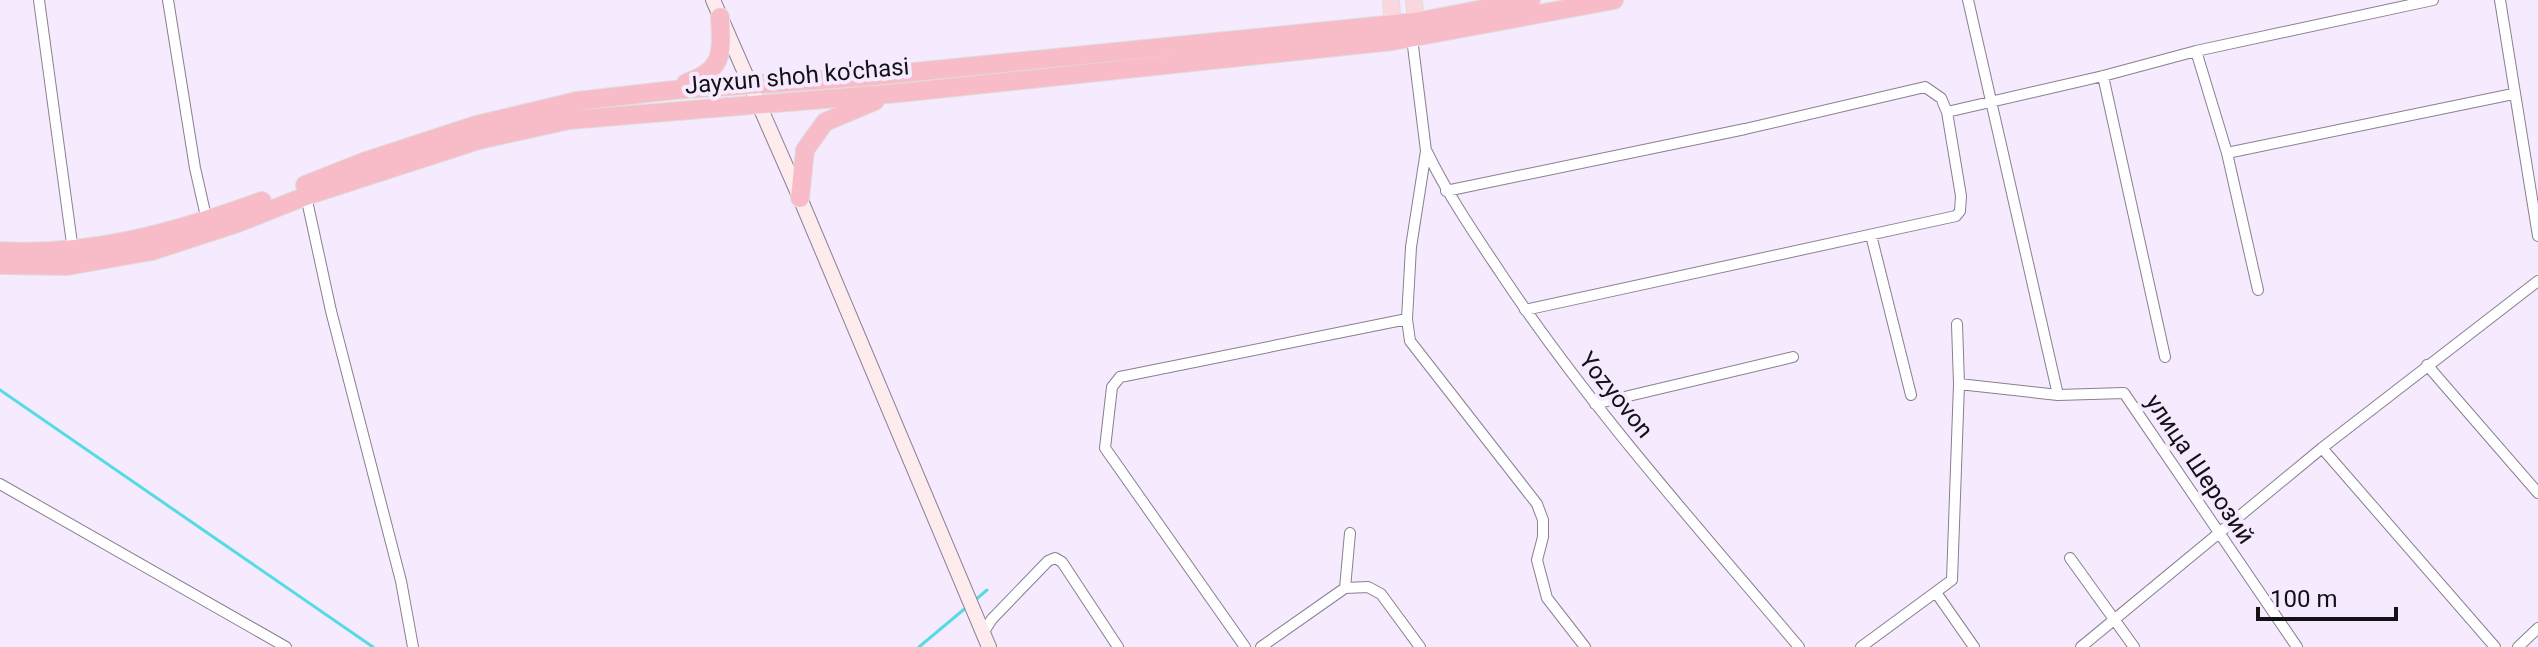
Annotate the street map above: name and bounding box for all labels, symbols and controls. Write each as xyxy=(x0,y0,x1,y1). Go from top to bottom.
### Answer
street label: Jayxun shoh ko'chasi xyxy=(684,52,910,100)
street label: Yozyovon xyxy=(1573,347,1659,443)
street label: улица Шерозий xyxy=(2140,389,2260,549)
scale bar xyxy=(2258,571,2396,621)
text: 100 m xyxy=(2270,585,2337,613)

